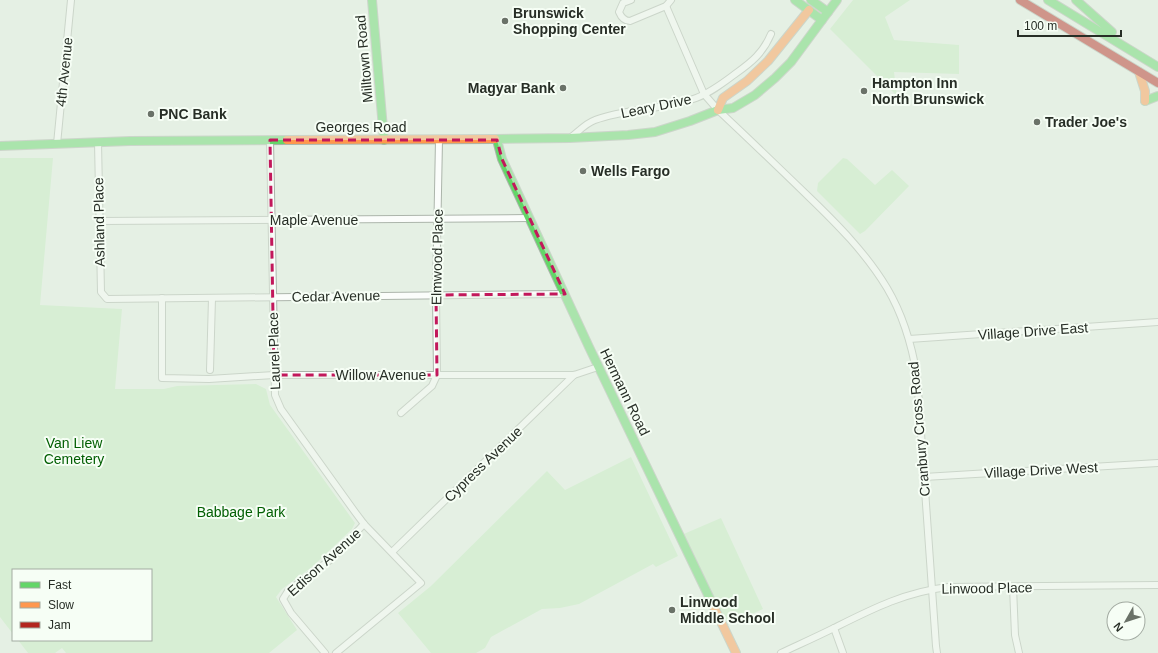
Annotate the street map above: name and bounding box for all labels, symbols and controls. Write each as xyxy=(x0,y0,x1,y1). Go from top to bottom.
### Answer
place label: Brunswick Shopping Center xyxy=(513,5,626,37)
scale bar xyxy=(1018,12,1121,38)
street label: Milltown Road xyxy=(352,15,376,103)
marker: Brunswick Shopping Center xyxy=(500,16,510,26)
text: 100 m xyxy=(1024,19,1057,33)
street label: 4th Avenue xyxy=(52,36,76,108)
place label: Hampton Inn North Brunswick xyxy=(872,75,984,107)
place label: Magyar Bank xyxy=(468,80,555,96)
marker: Magyar Bank xyxy=(558,83,568,93)
marker: Hampton Inn North Brunswick xyxy=(859,86,869,96)
street label: Leary Drive xyxy=(619,91,693,121)
place label: PNC Bank xyxy=(159,106,227,122)
marker: PNC Bank xyxy=(146,109,156,119)
place label: Trader Joe's xyxy=(1045,114,1127,130)
marker: Trader Joe's xyxy=(1032,117,1042,127)
street label: Georges Road xyxy=(315,119,407,135)
place label: Wells Fargo xyxy=(591,163,670,179)
marker: Wells Fargo xyxy=(578,166,588,176)
street label: Ashland Place xyxy=(90,177,108,267)
street label: Elmwood Place xyxy=(428,208,446,305)
street label: Maple Avenue xyxy=(270,212,358,228)
street label: Cedar Avenue xyxy=(292,287,381,305)
street label: Laurel Place xyxy=(265,312,283,390)
street label: Village Drive East xyxy=(977,319,1089,343)
street label: Hermann Road xyxy=(597,346,653,438)
street label: Cranbury Cross Road xyxy=(905,361,933,497)
street label: Willow Avenue xyxy=(336,367,427,383)
street label: Cypress Avenue xyxy=(441,423,525,505)
park label: Van Liew Cemetery xyxy=(44,435,104,467)
street label: Village Drive West xyxy=(984,459,1098,481)
park label: Babbage Park xyxy=(197,504,286,520)
street label: Edison Avenue xyxy=(284,525,364,599)
legend xyxy=(12,569,152,641)
text: Fast xyxy=(48,578,72,592)
street label: Linwood Place xyxy=(941,579,1033,597)
place label: Linwood Middle School xyxy=(680,594,775,626)
text: Slow xyxy=(48,598,74,612)
north arrow xyxy=(1106,601,1146,641)
marker: Linwood Middle School xyxy=(667,605,677,615)
text: Jam xyxy=(48,618,71,632)
text: N xyxy=(1111,620,1125,634)

